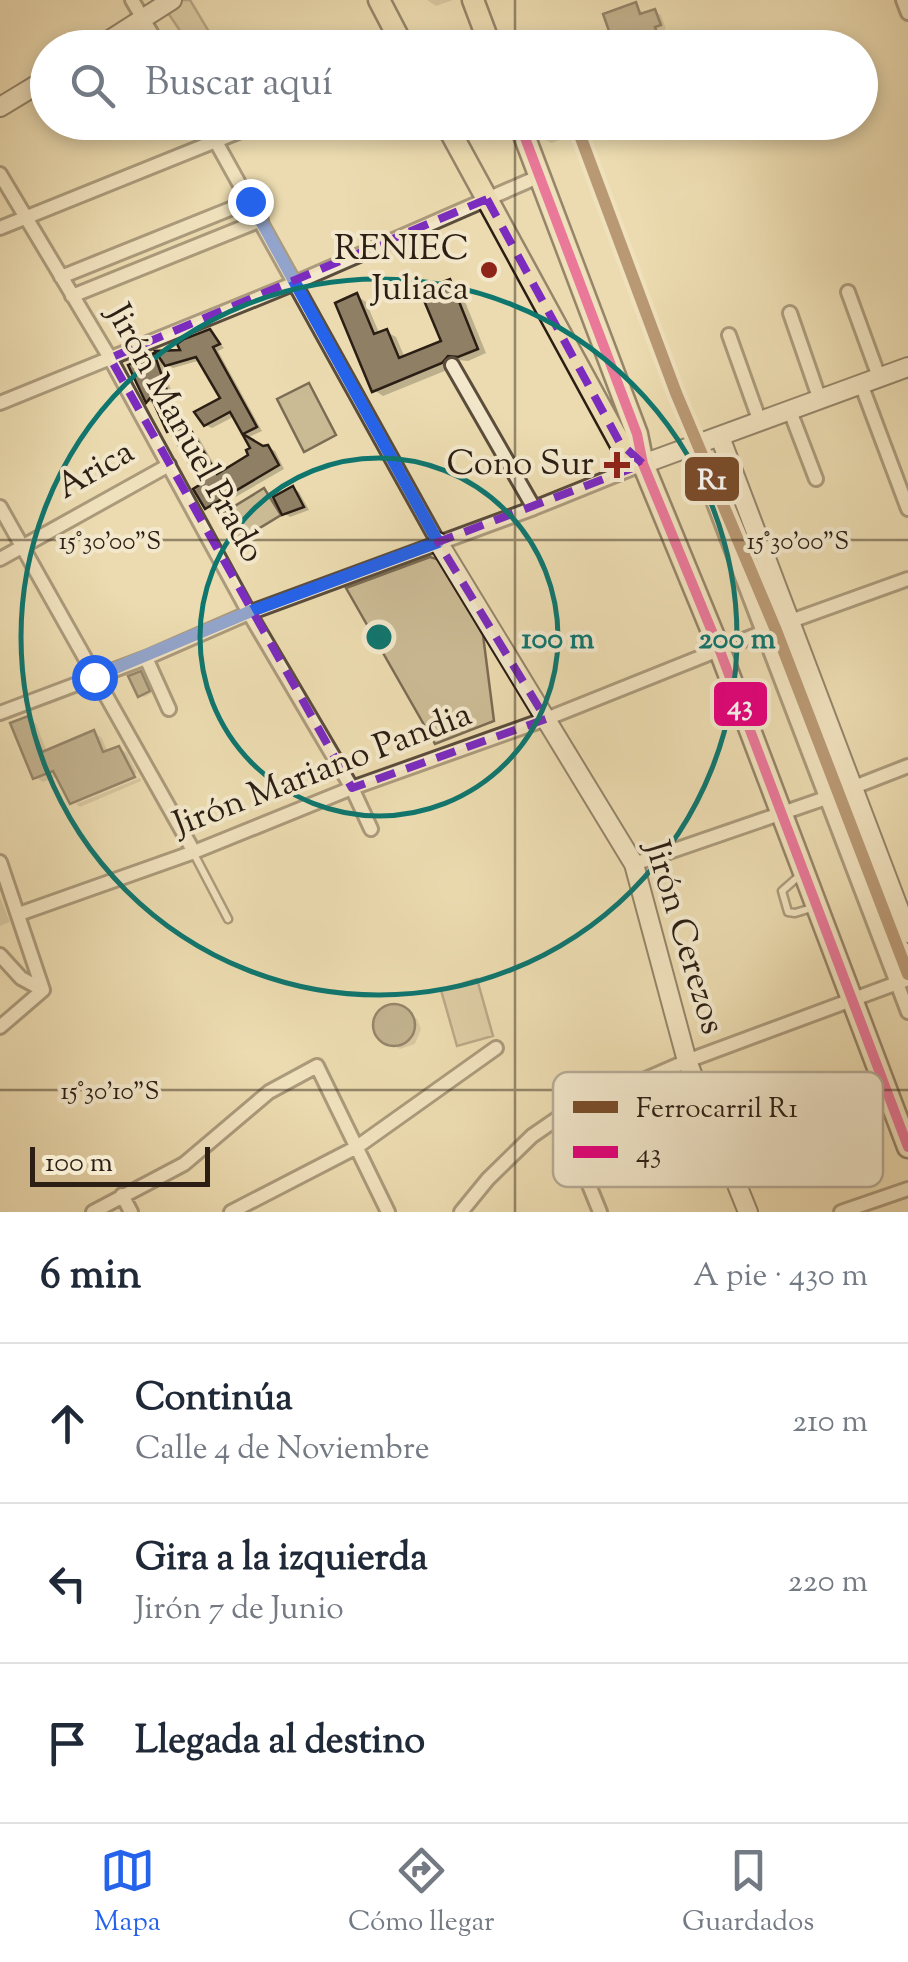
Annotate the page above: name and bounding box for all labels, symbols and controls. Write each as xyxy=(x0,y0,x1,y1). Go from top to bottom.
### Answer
search box xyxy=(30,30,878,140)
icon: search xyxy=(65,58,120,113)
text: Buscar aquí xyxy=(145,58,333,112)
route end xyxy=(228,179,274,225)
place label: RENIEC Juliaca xyxy=(334,225,469,316)
marker: RENIEC Juliaca xyxy=(478,259,500,281)
street label: Jirón Manuel Prado xyxy=(91,293,276,573)
street label: Arica xyxy=(47,428,145,514)
place label: Cono Sur xyxy=(447,440,594,491)
marker: Cono Sur xyxy=(604,452,630,478)
line badge: R1 xyxy=(683,455,741,503)
text: R1 xyxy=(697,462,727,502)
text: 15°30'00"S xyxy=(59,525,161,561)
text: 15°30'00"S xyxy=(747,525,849,561)
centre of rings xyxy=(361,619,397,655)
text: 100 m xyxy=(522,619,595,662)
text: 200 m xyxy=(699,619,776,662)
route start xyxy=(72,655,118,701)
line badge: 43 xyxy=(712,680,769,728)
text: 43 xyxy=(726,687,753,727)
street label: Jirón Mariano Pandia xyxy=(165,691,480,852)
street label: Jirón Cerezos xyxy=(629,833,737,1041)
legend xyxy=(553,1072,883,1187)
text: 15°30'10"S xyxy=(61,1075,159,1111)
text: Ferrocarril R1 xyxy=(636,1090,798,1130)
text: 43 xyxy=(636,1135,661,1175)
scale bar xyxy=(30,1142,210,1186)
text: 100 m xyxy=(45,1144,113,1184)
text: 6 min xyxy=(40,1247,141,1307)
text: A pie · 430 m xyxy=(693,1254,868,1300)
text: Continúa xyxy=(135,1373,293,1427)
icon: ahead xyxy=(40,1396,95,1451)
text: 210 m xyxy=(792,1400,868,1446)
text: Calle 4 de Noviembre xyxy=(135,1427,430,1473)
text: Gira a la izquierda xyxy=(135,1533,428,1587)
icon: left xyxy=(40,1556,95,1611)
text: 220 m xyxy=(788,1560,868,1606)
text: Jirón 7 de Junio xyxy=(135,1587,344,1633)
icon: arrive xyxy=(40,1716,95,1771)
text: Llegada al destino xyxy=(135,1716,425,1770)
tab: Mapa xyxy=(94,1843,161,1943)
tab: Cómo llegar xyxy=(348,1843,494,1943)
tab: Guardados xyxy=(682,1843,814,1943)

